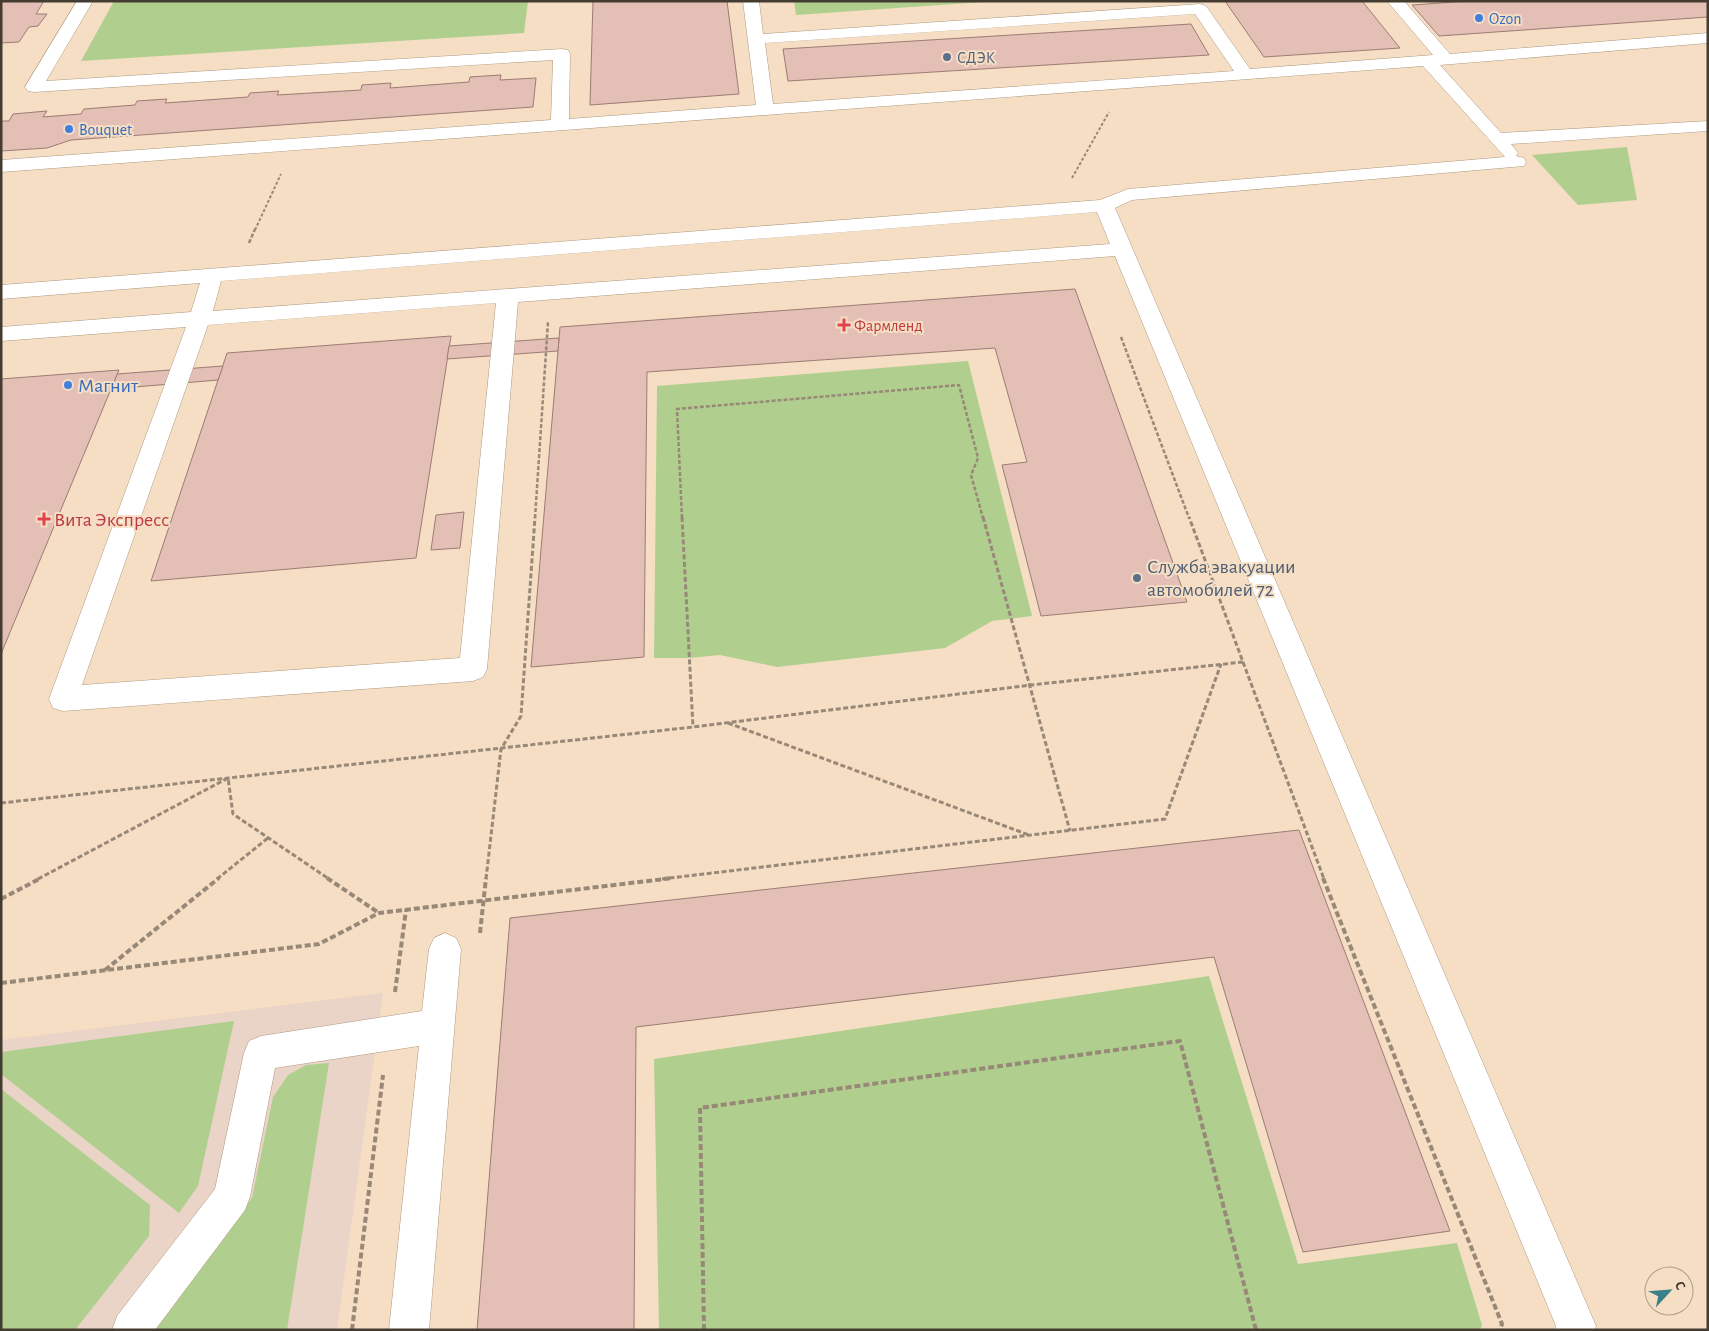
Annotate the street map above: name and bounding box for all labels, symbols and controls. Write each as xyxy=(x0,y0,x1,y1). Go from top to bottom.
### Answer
place label: Ozon xyxy=(1489,11,1521,27)
marker: Ozon xyxy=(1473,12,1485,24)
place label: СДЭК xyxy=(957,50,995,66)
marker: СДЭК xyxy=(941,51,953,63)
place label: Bouquet xyxy=(79,122,132,138)
marker: Bouquet xyxy=(63,123,75,135)
place label: Фармленд xyxy=(854,318,923,334)
marker: Фармленд xyxy=(838,319,850,331)
place label: Магнит xyxy=(78,376,139,396)
marker: Магнит xyxy=(62,379,74,391)
place label: Вита Экспресс xyxy=(54,510,169,530)
marker: Вита Экспресс xyxy=(38,513,50,525)
place label: Служба эвакуации автомобилей 72 xyxy=(1147,557,1296,600)
marker: Служба эвакуации автомобилей 72 xyxy=(1131,572,1143,584)
north arrow xyxy=(1644,1266,1694,1316)
text: С xyxy=(1672,1279,1688,1293)

